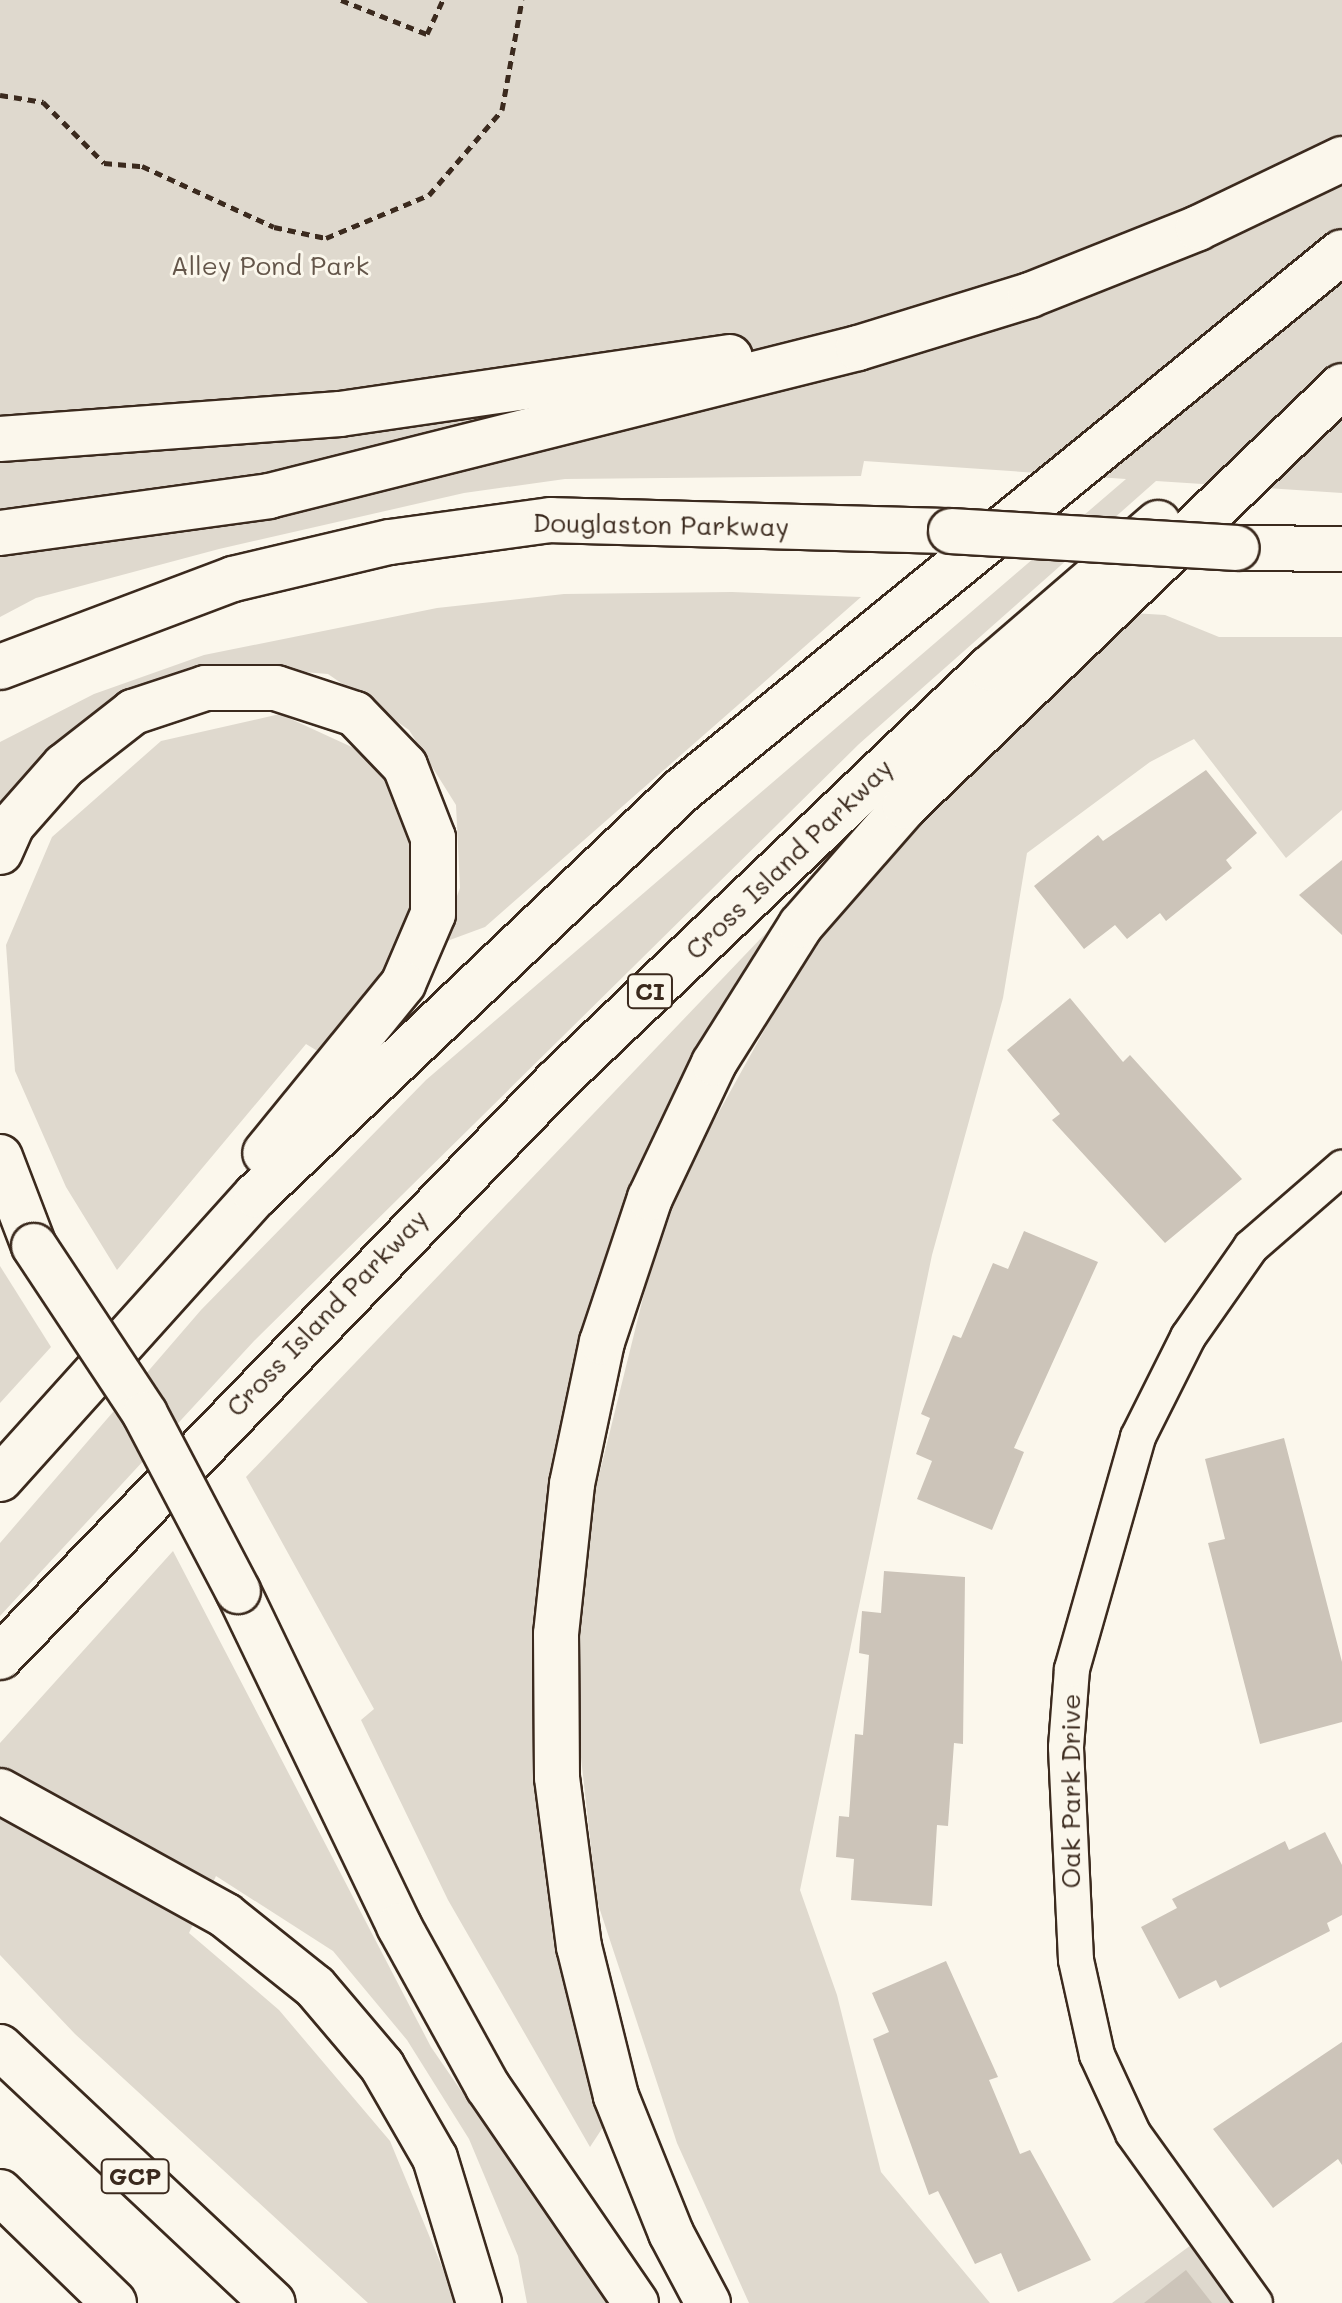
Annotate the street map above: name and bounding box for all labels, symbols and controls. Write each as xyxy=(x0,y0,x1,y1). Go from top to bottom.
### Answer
park label: Alley Pond Park xyxy=(171,250,369,282)
street label: Douglaston Parkway xyxy=(533,507,789,543)
street label: Cross Island Parkway xyxy=(679,752,899,966)
road number: CI xyxy=(626,971,674,1011)
street label: Cross Island Parkway xyxy=(220,1203,434,1423)
street label: Oak Park Drive xyxy=(1055,1694,1087,1888)
road number: GCP xyxy=(99,2156,171,2196)

